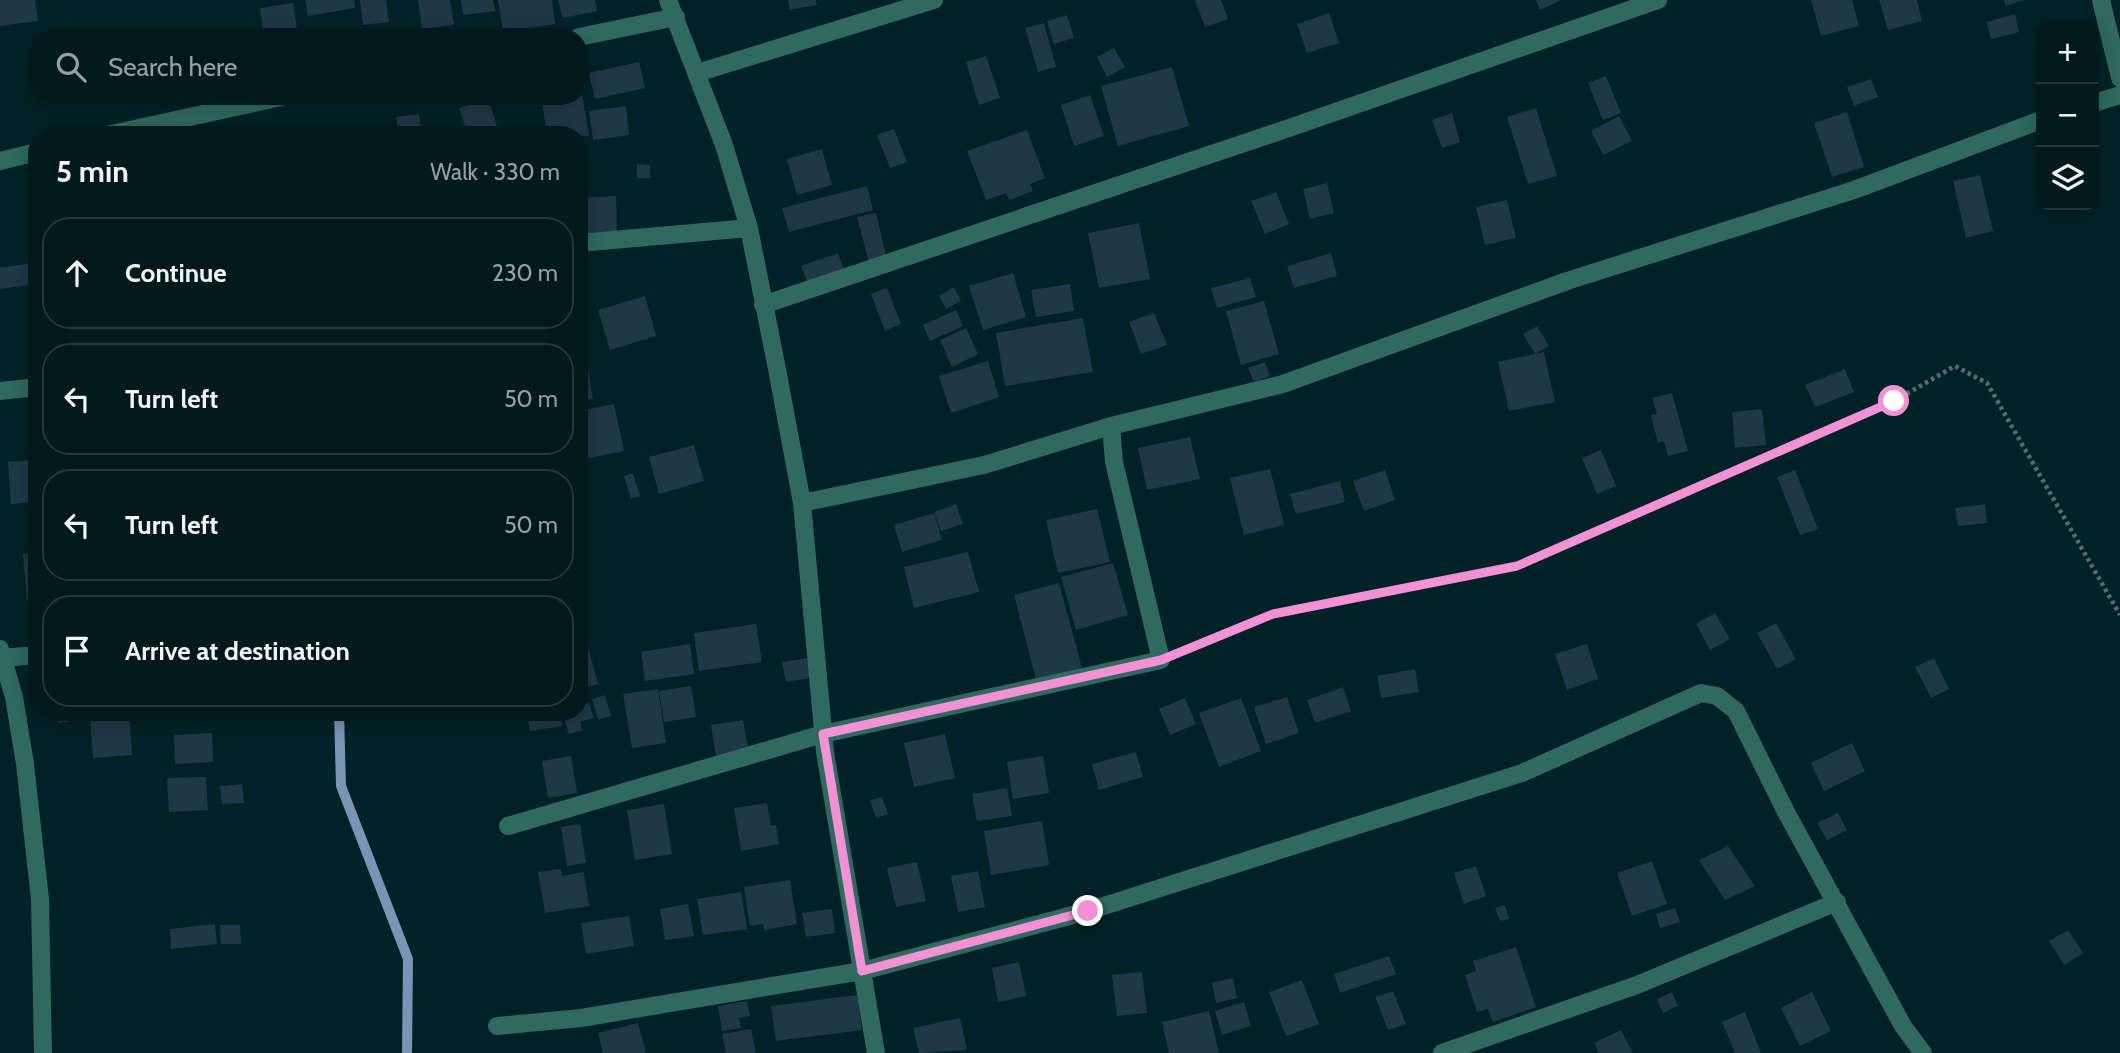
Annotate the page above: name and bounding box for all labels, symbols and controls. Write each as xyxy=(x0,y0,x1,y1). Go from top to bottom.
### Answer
map controls xyxy=(2036,21,2099,210)
button: + xyxy=(2036,21,2099,84)
search box xyxy=(28,28,588,105)
icon: search xyxy=(52,48,90,86)
text: Search here xyxy=(108,51,237,83)
button: − xyxy=(2036,84,2099,147)
button: layers xyxy=(2036,147,2099,210)
text: 5 min xyxy=(56,153,129,190)
text: Walk · 330 m xyxy=(430,158,560,186)
icon: ahead xyxy=(58,254,96,292)
text: Continue xyxy=(125,257,227,289)
text: 230 m xyxy=(492,259,558,287)
icon: left xyxy=(58,380,96,418)
text: Turn left xyxy=(125,383,218,415)
text: 50 m xyxy=(504,385,558,413)
route start xyxy=(1878,385,1909,416)
icon: left xyxy=(58,506,96,544)
text: Turn left xyxy=(125,509,218,541)
text: 50 m xyxy=(504,511,558,539)
icon: arrive xyxy=(58,632,96,670)
text: Arrive at destination xyxy=(125,635,350,667)
route end xyxy=(1072,895,1103,926)

